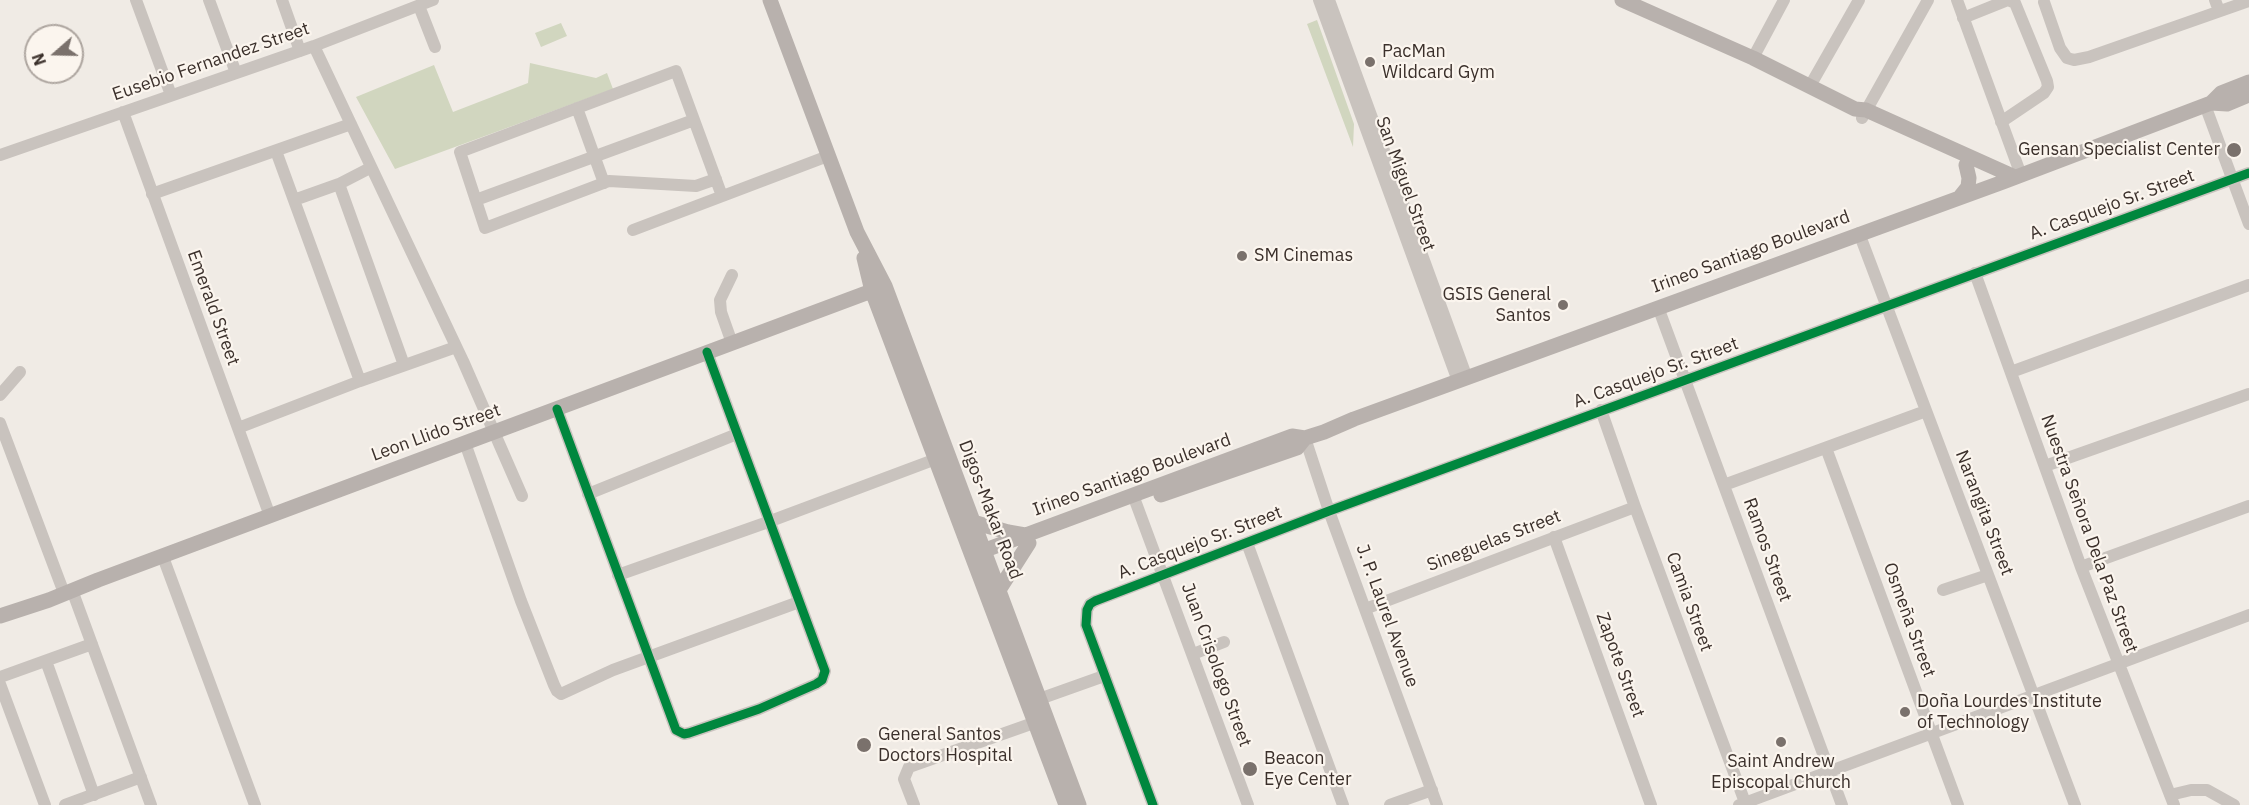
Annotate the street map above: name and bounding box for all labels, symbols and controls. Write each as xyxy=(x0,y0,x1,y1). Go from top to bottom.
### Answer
street label: Eusebio Fernandez Street xyxy=(110,18,312,106)
north arrow xyxy=(24,24,84,84)
place label: PacMan Wildcard Gym xyxy=(1382,41,1495,84)
text: N xyxy=(28,51,50,68)
marker: PacMan Wildcard Gym xyxy=(1363,55,1377,69)
street label: San Miguel Street xyxy=(1371,114,1439,254)
place label: Gensan Specialist Center xyxy=(2018,139,2220,161)
marker: Gensan Specialist Center xyxy=(2225,141,2243,159)
street label: A. Casquejo Sr. Street xyxy=(2027,165,2197,245)
street label: Irineo Santiago Boulevard xyxy=(1649,206,1853,298)
place label: SM Cinemas xyxy=(1254,245,1353,267)
street label: Emerald Street xyxy=(182,247,244,369)
marker: SM Cinemas xyxy=(1235,249,1249,263)
place label: GSIS General Santos xyxy=(1443,284,1551,326)
marker: GSIS General Santos xyxy=(1556,298,1570,312)
street label: A. Casquejo Sr. Street xyxy=(1571,333,1741,413)
street label: Leon Llido Street xyxy=(368,400,504,466)
street label: Nuestra Señora Dela Paz Street xyxy=(2036,412,2142,656)
street label: Irineo Santiago Boulevard xyxy=(1030,429,1234,521)
street label: Digos-Makar Road xyxy=(954,437,1026,583)
street label: Narangita Street xyxy=(1950,447,2018,579)
street label: Ramos Street xyxy=(1738,495,1796,605)
street label: A. Casquejo Sr. Street xyxy=(1115,502,1285,584)
street label: Sineguelas Street xyxy=(1424,506,1564,576)
street label: J. P. Laurel Avenue xyxy=(1351,542,1423,690)
street label: Camia Street xyxy=(1661,549,1717,655)
street label: Osmeña Street xyxy=(1878,560,1940,680)
street label: Juan Crisologo Street xyxy=(1176,580,1256,750)
street label: Zapote Street xyxy=(1591,609,1649,721)
place label: Doña Lourdes Institute of Technology xyxy=(1917,691,2102,734)
marker: Doña Lourdes Institute of Technology xyxy=(1898,705,1912,719)
place label: General Santos Doctors Hospital xyxy=(878,724,1012,766)
marker: Saint Andrew Episcopal Church xyxy=(1774,735,1788,749)
marker: General Santos Doctors Hospital xyxy=(855,736,873,754)
place label: Beacon Eye Center xyxy=(1264,748,1352,790)
place label: Saint Andrew Episcopal Church xyxy=(1711,751,1851,794)
marker: Beacon Eye Center xyxy=(1241,760,1259,778)

